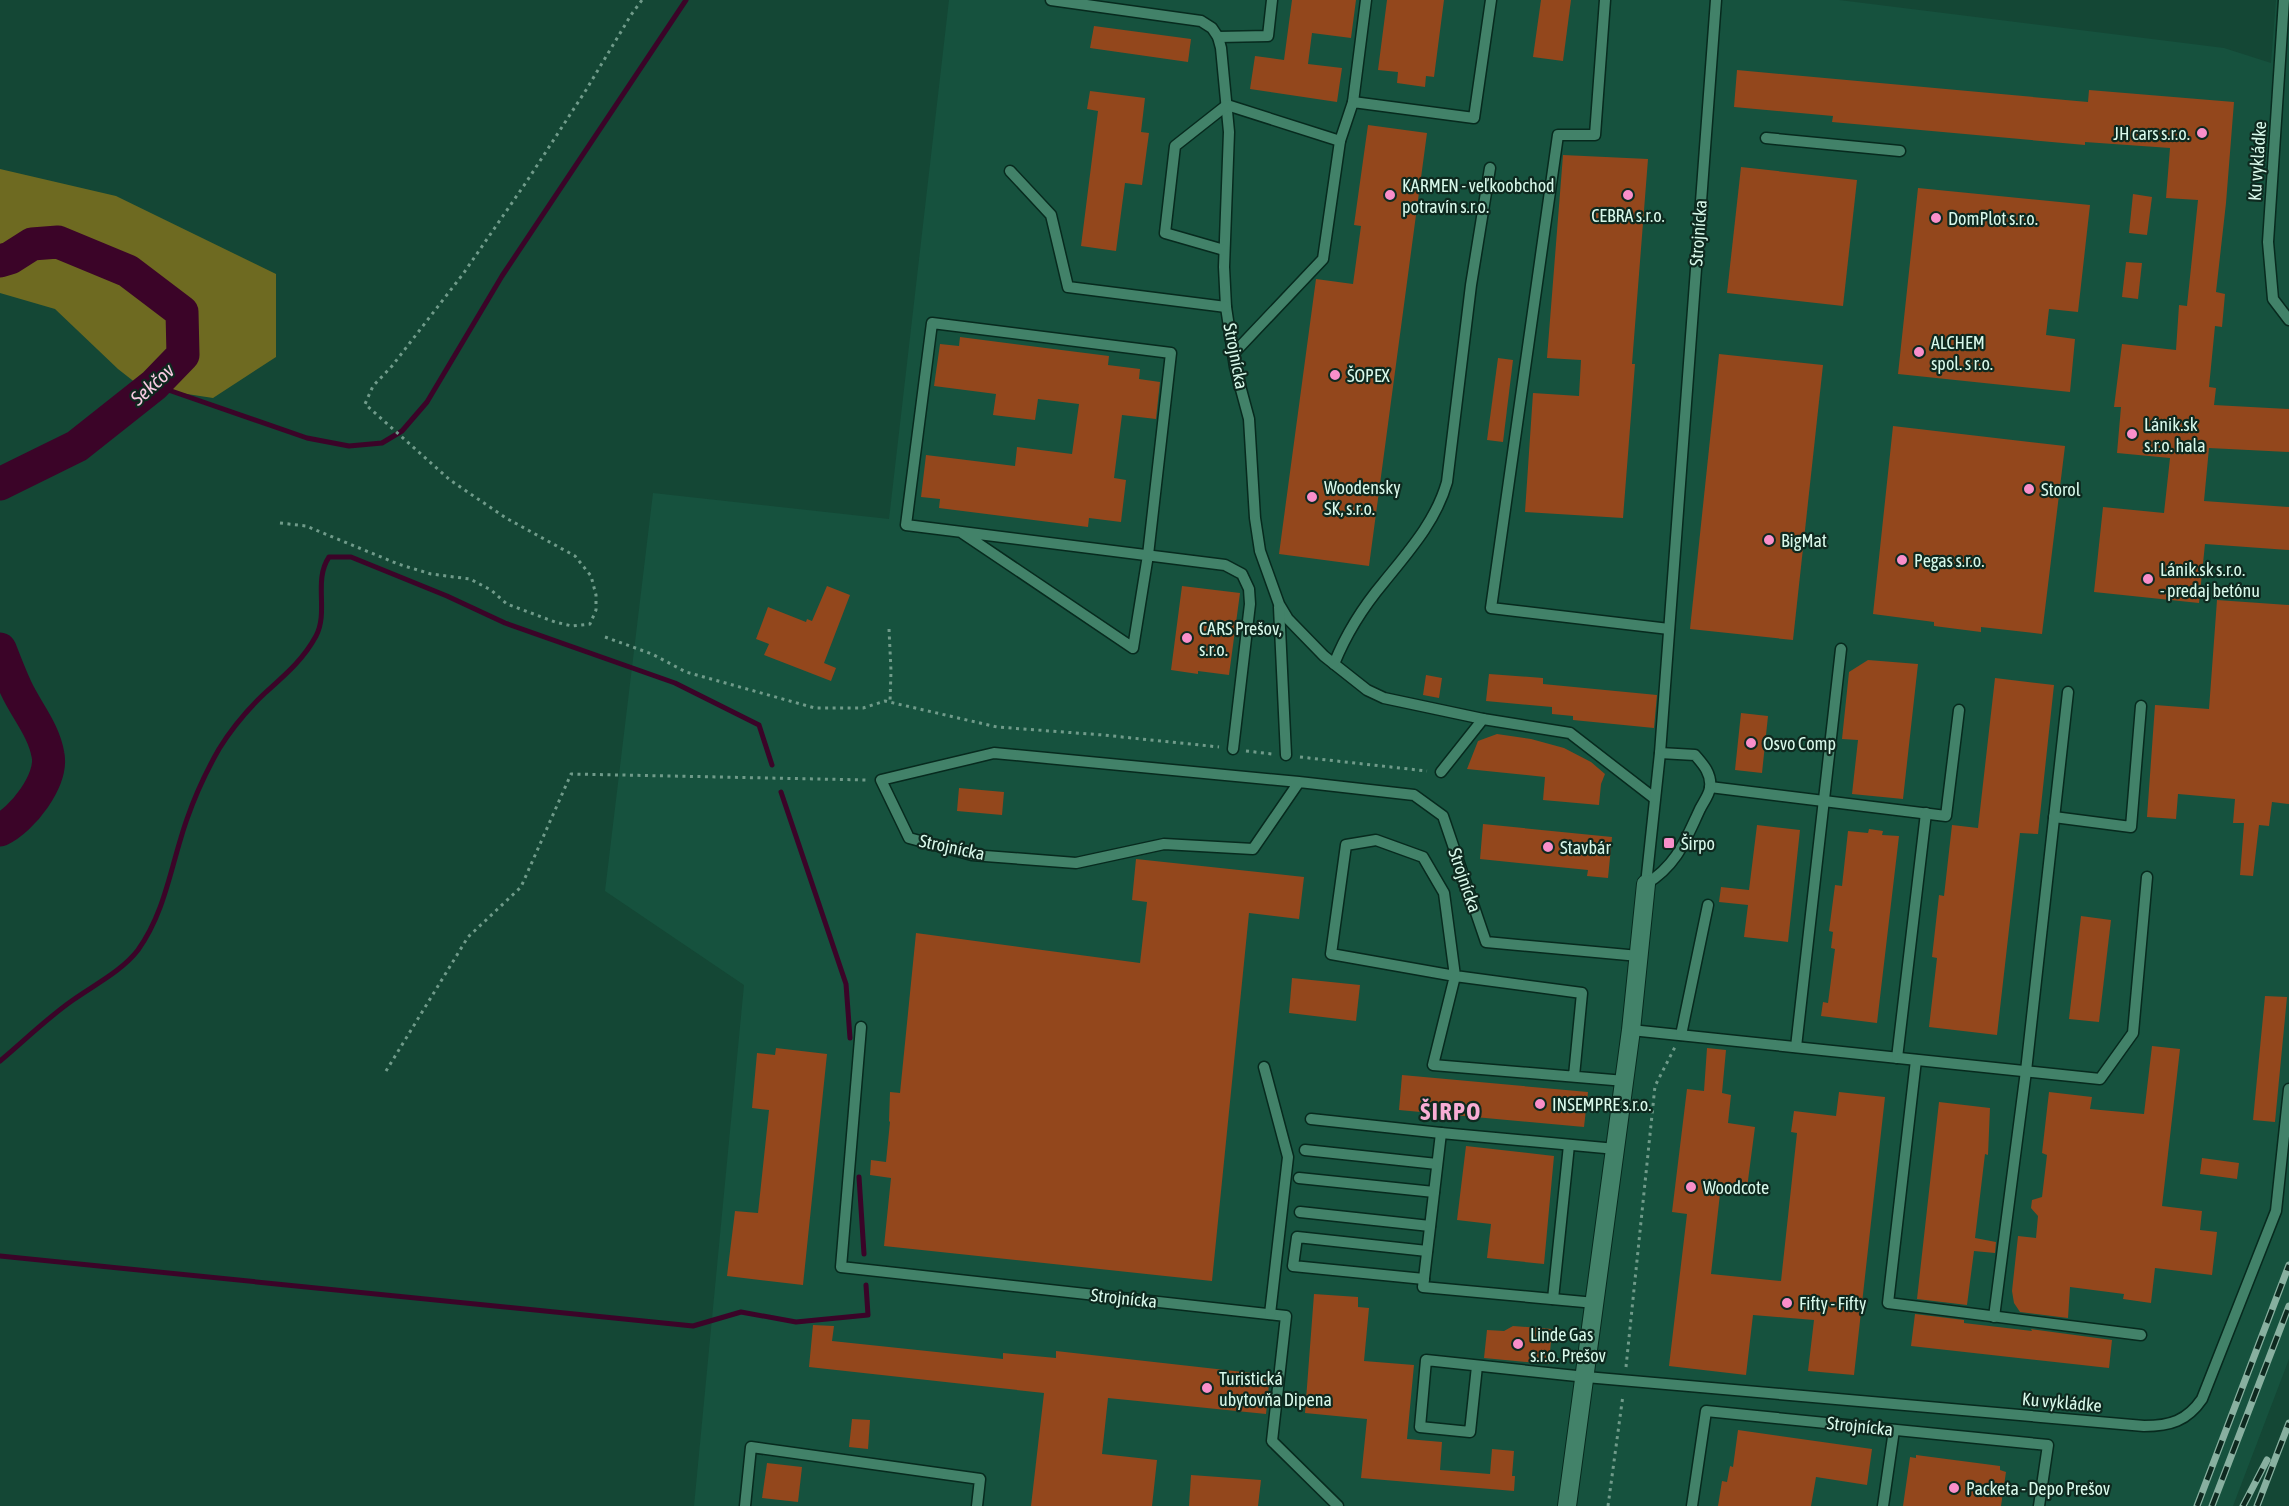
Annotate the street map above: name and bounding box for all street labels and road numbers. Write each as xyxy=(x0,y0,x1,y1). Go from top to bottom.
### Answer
street label: Ku vykládke xyxy=(2244,120,2270,202)
street label: Strojnícka xyxy=(1685,199,1711,267)
street label: Strojnícka xyxy=(1219,321,1253,391)
street label: Strojnícka xyxy=(917,830,987,864)
street label: Strojnícka xyxy=(1444,845,1486,915)
street label: Strojnícka xyxy=(1090,1284,1158,1312)
street label: Ku vykládke xyxy=(2021,1388,2103,1416)
street label: Strojnícka xyxy=(1826,1412,1894,1440)

